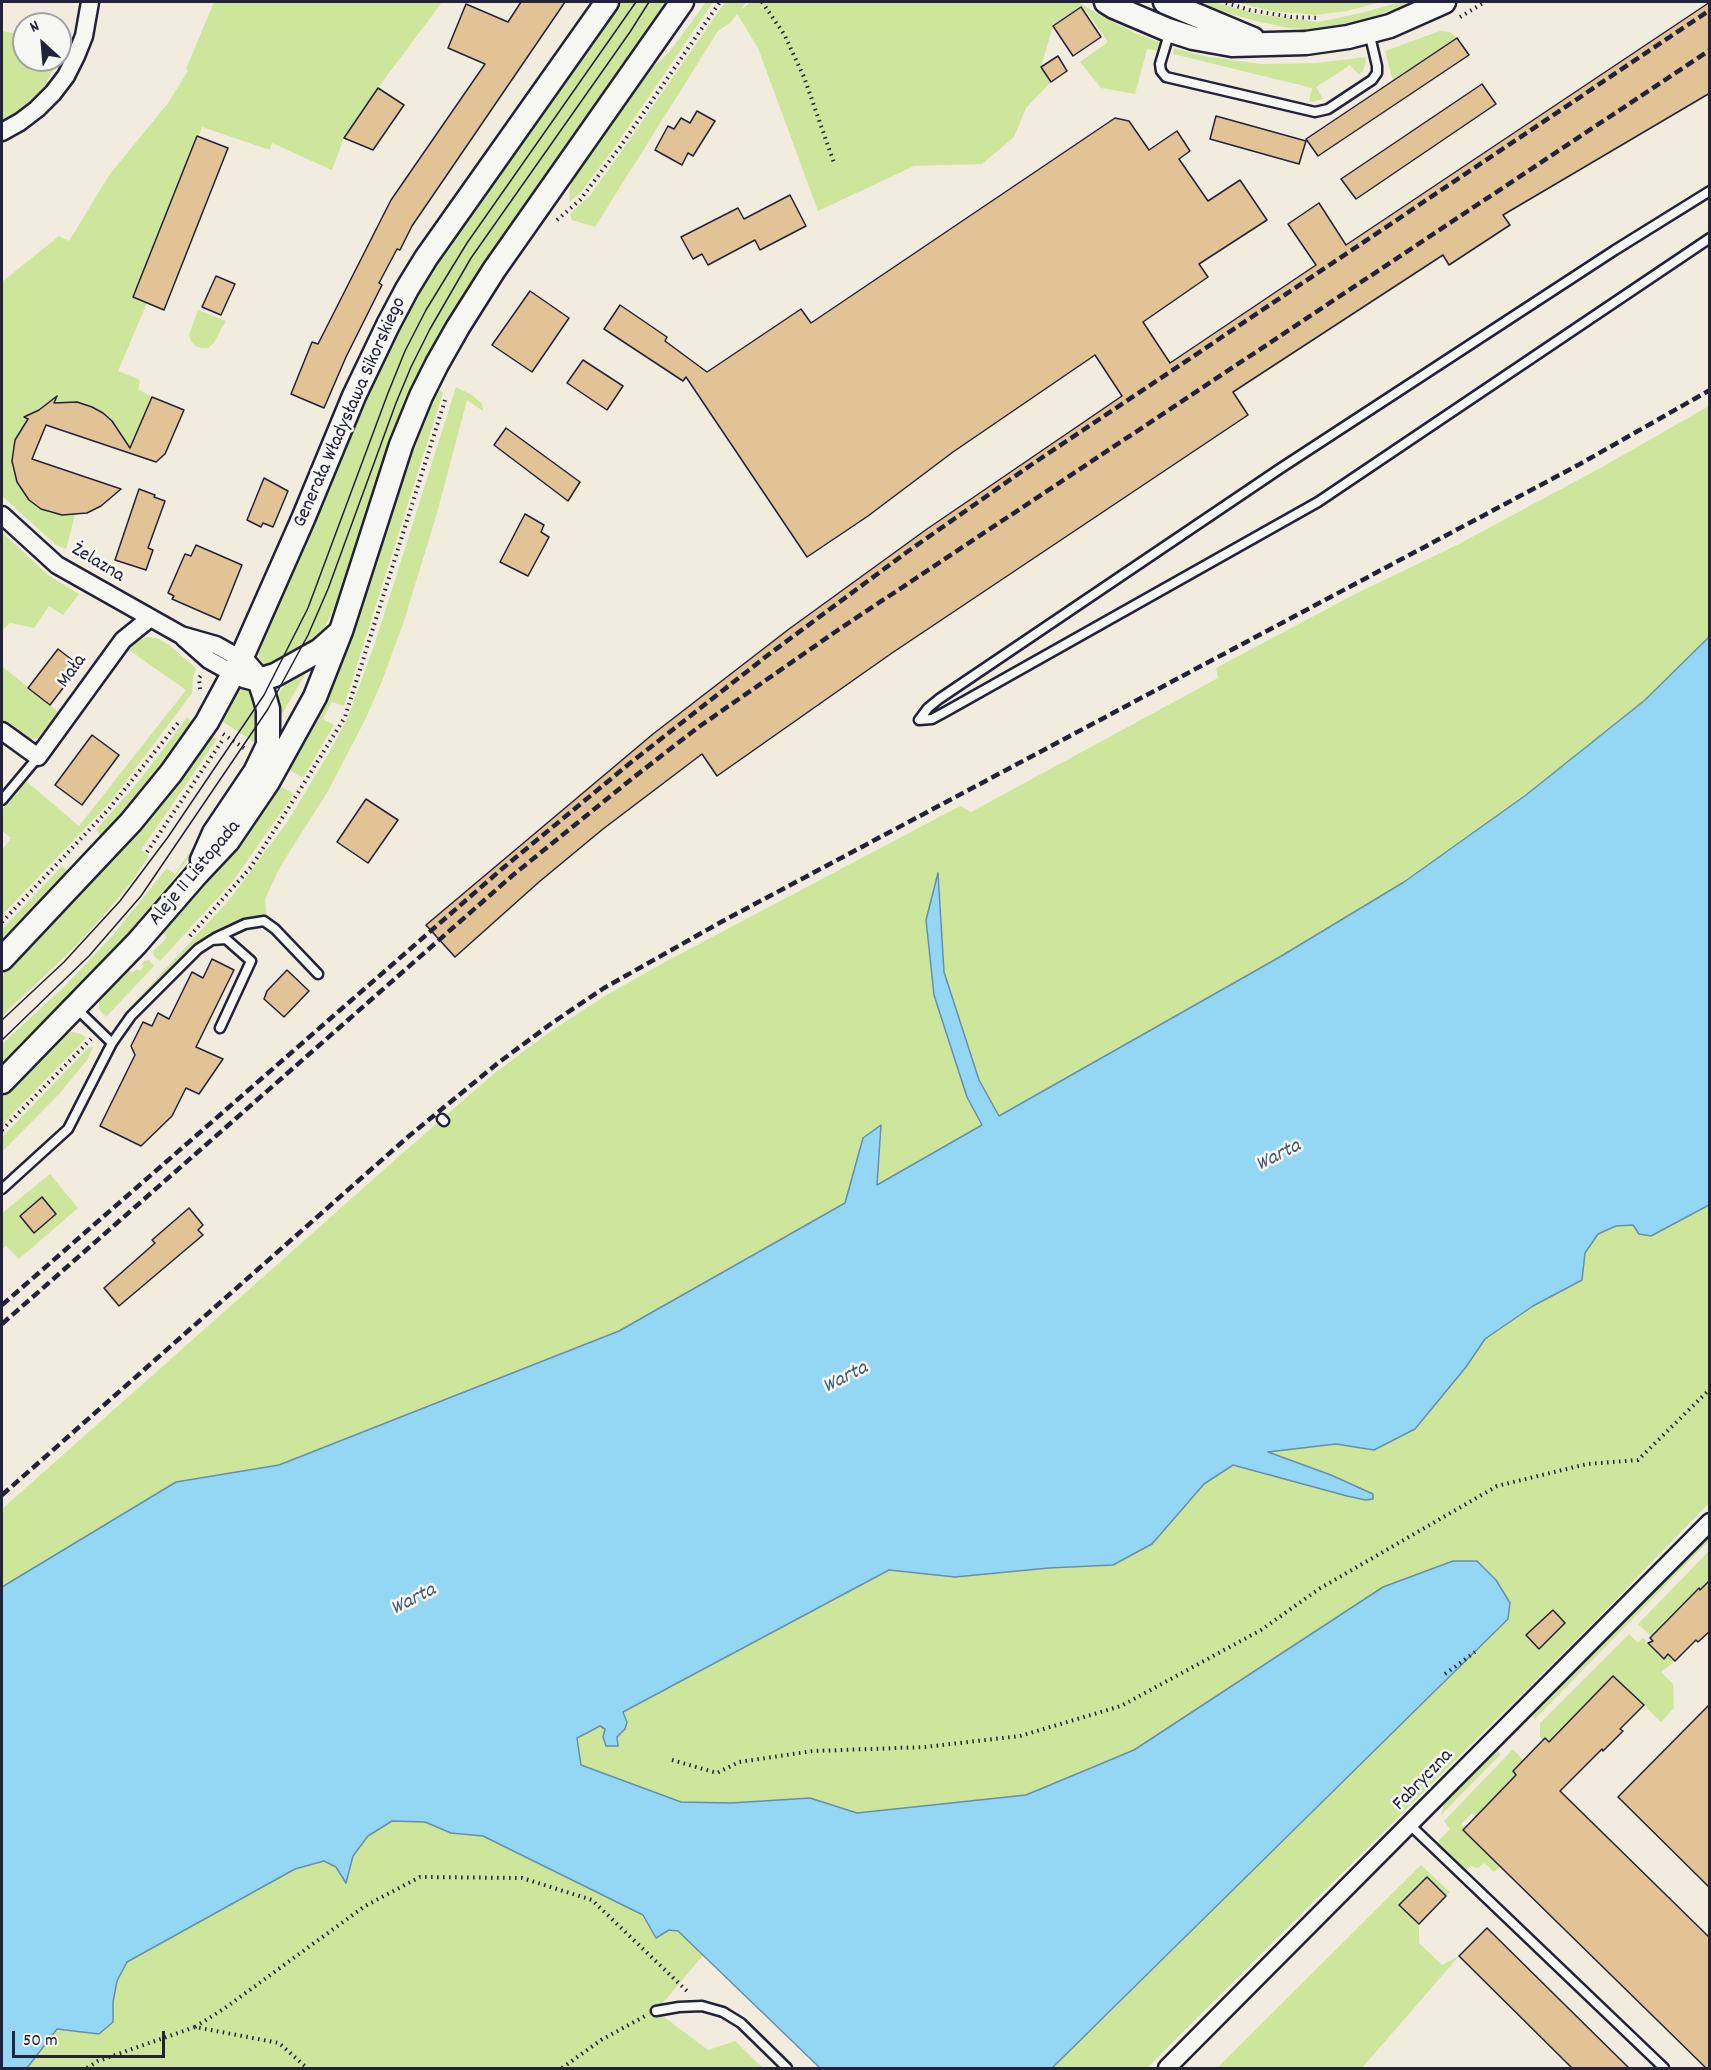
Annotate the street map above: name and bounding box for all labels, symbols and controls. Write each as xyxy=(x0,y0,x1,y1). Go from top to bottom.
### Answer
north arrow xyxy=(12,12,72,72)
text: N xyxy=(26,15,43,39)
street label: Generała Władysława Sikorskiego xyxy=(289,294,413,532)
street label: Żelazna xyxy=(66,539,128,589)
street label: Mała xyxy=(53,651,93,693)
street label: Aleje 11 Listopada xyxy=(145,816,247,932)
water label: Warta xyxy=(1252,1135,1306,1179)
water label: Warta xyxy=(819,1357,873,1401)
water label: Warta xyxy=(387,1579,441,1623)
street label: Fabryczna xyxy=(1389,1745,1459,1817)
scale bar xyxy=(15,2019,168,2057)
text: 50 m xyxy=(23,2029,58,2054)

